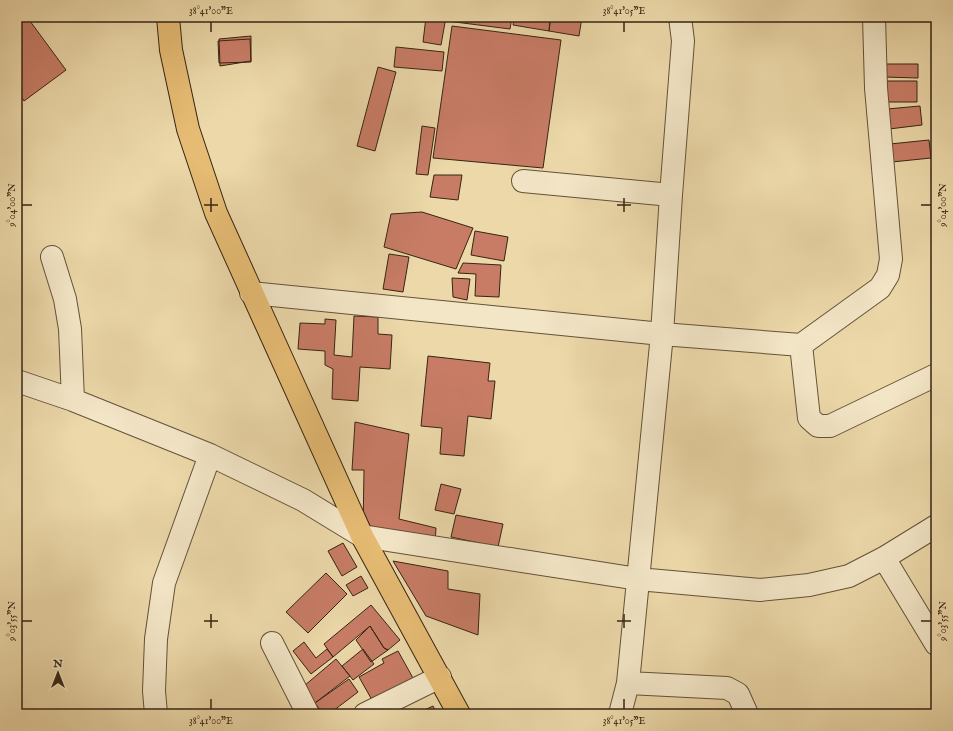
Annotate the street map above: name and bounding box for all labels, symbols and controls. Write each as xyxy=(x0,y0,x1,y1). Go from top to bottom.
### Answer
text: 38°41'00"E xyxy=(189,5,233,18)
text: 38°41'05"E xyxy=(603,5,645,18)
text: 9°04'00"N xyxy=(6,183,19,228)
text: 9°04'00"N xyxy=(937,183,950,228)
text: 9°03'55"N xyxy=(6,601,19,642)
text: 9°03'55"N xyxy=(937,601,950,642)
north arrow xyxy=(38,653,78,693)
text: N xyxy=(52,657,63,671)
text: 38°41'00"E xyxy=(189,715,233,728)
text: 38°41'05"E xyxy=(603,715,645,728)

